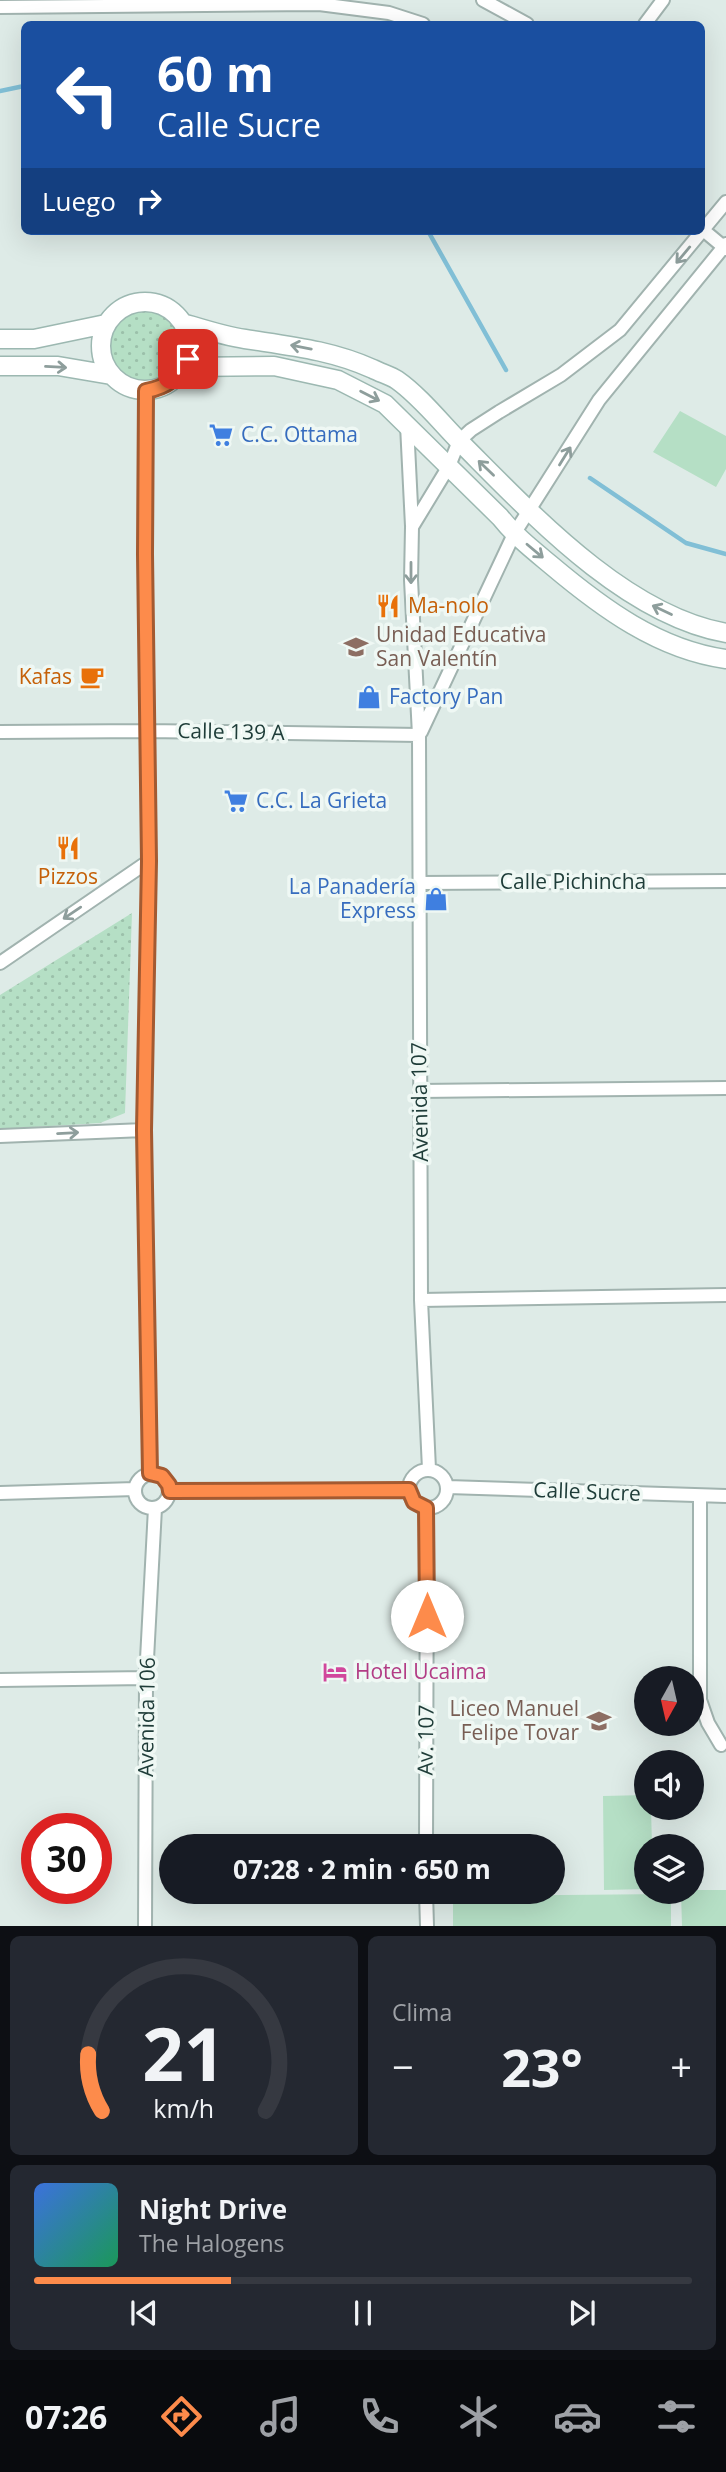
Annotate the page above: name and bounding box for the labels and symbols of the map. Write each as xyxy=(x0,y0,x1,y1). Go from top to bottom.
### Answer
one-way arrow xyxy=(675,245,690,263)
pin xyxy=(158,329,218,389)
one-way arrow xyxy=(290,340,313,353)
one-way arrow xyxy=(44,360,67,373)
one-way arrow xyxy=(359,390,380,404)
place label: C.C. Ottama xyxy=(241,420,358,448)
supermarket icon: C.C. Ottama xyxy=(207,421,235,449)
one-way arrow xyxy=(558,447,572,467)
one-way arrow xyxy=(478,459,495,476)
one-way arrow xyxy=(525,543,543,559)
one-way arrow xyxy=(405,561,418,584)
place label: Ma-nolo xyxy=(408,591,489,619)
restaurant icon: Ma-nolo xyxy=(374,592,402,620)
one-way arrow xyxy=(652,603,673,616)
place label: Unidad Educativa San Valentín xyxy=(376,620,546,672)
school or university icon: Unidad Educativa San Valentín xyxy=(342,633,370,661)
place label: Kafas xyxy=(19,662,72,690)
cafe icon: Kafas xyxy=(78,663,106,691)
place label: Factory Pan xyxy=(389,682,503,710)
shop icon: Factory Pan xyxy=(355,683,383,711)
street label: Calle 139 A xyxy=(177,716,286,746)
place label: C.C. La Grieta xyxy=(256,786,387,814)
supermarket icon: C.C. La Grieta xyxy=(222,787,250,815)
restaurant icon: Pizzos xyxy=(54,834,82,862)
place label: Pizzos xyxy=(38,862,98,890)
street label: Calle Pichincha xyxy=(500,867,646,895)
place label: La Panadería Express xyxy=(289,872,416,924)
shop icon: La Panadería Express xyxy=(422,885,450,913)
one-way arrow xyxy=(63,906,83,920)
street label: Avenida 107 xyxy=(404,1042,434,1162)
one-way arrow xyxy=(56,1127,79,1140)
street label: Calle Sucre xyxy=(533,1475,641,1507)
position arrow xyxy=(390,1579,464,1653)
street label: Avenida 106 xyxy=(131,1657,161,1777)
place label: Hotel Ucaima xyxy=(355,1657,487,1685)
hotel icon: Hotel Ucaima xyxy=(321,1658,349,1686)
north arrow xyxy=(634,1666,704,1736)
place label: Liceo Manuel Felipe Tovar xyxy=(449,1694,579,1746)
street label: Av. 107 xyxy=(410,1704,440,1776)
school or university icon: Liceo Manuel Felipe Tovar xyxy=(585,1707,613,1735)
speed limit sign: 30 xyxy=(21,1813,112,1904)

